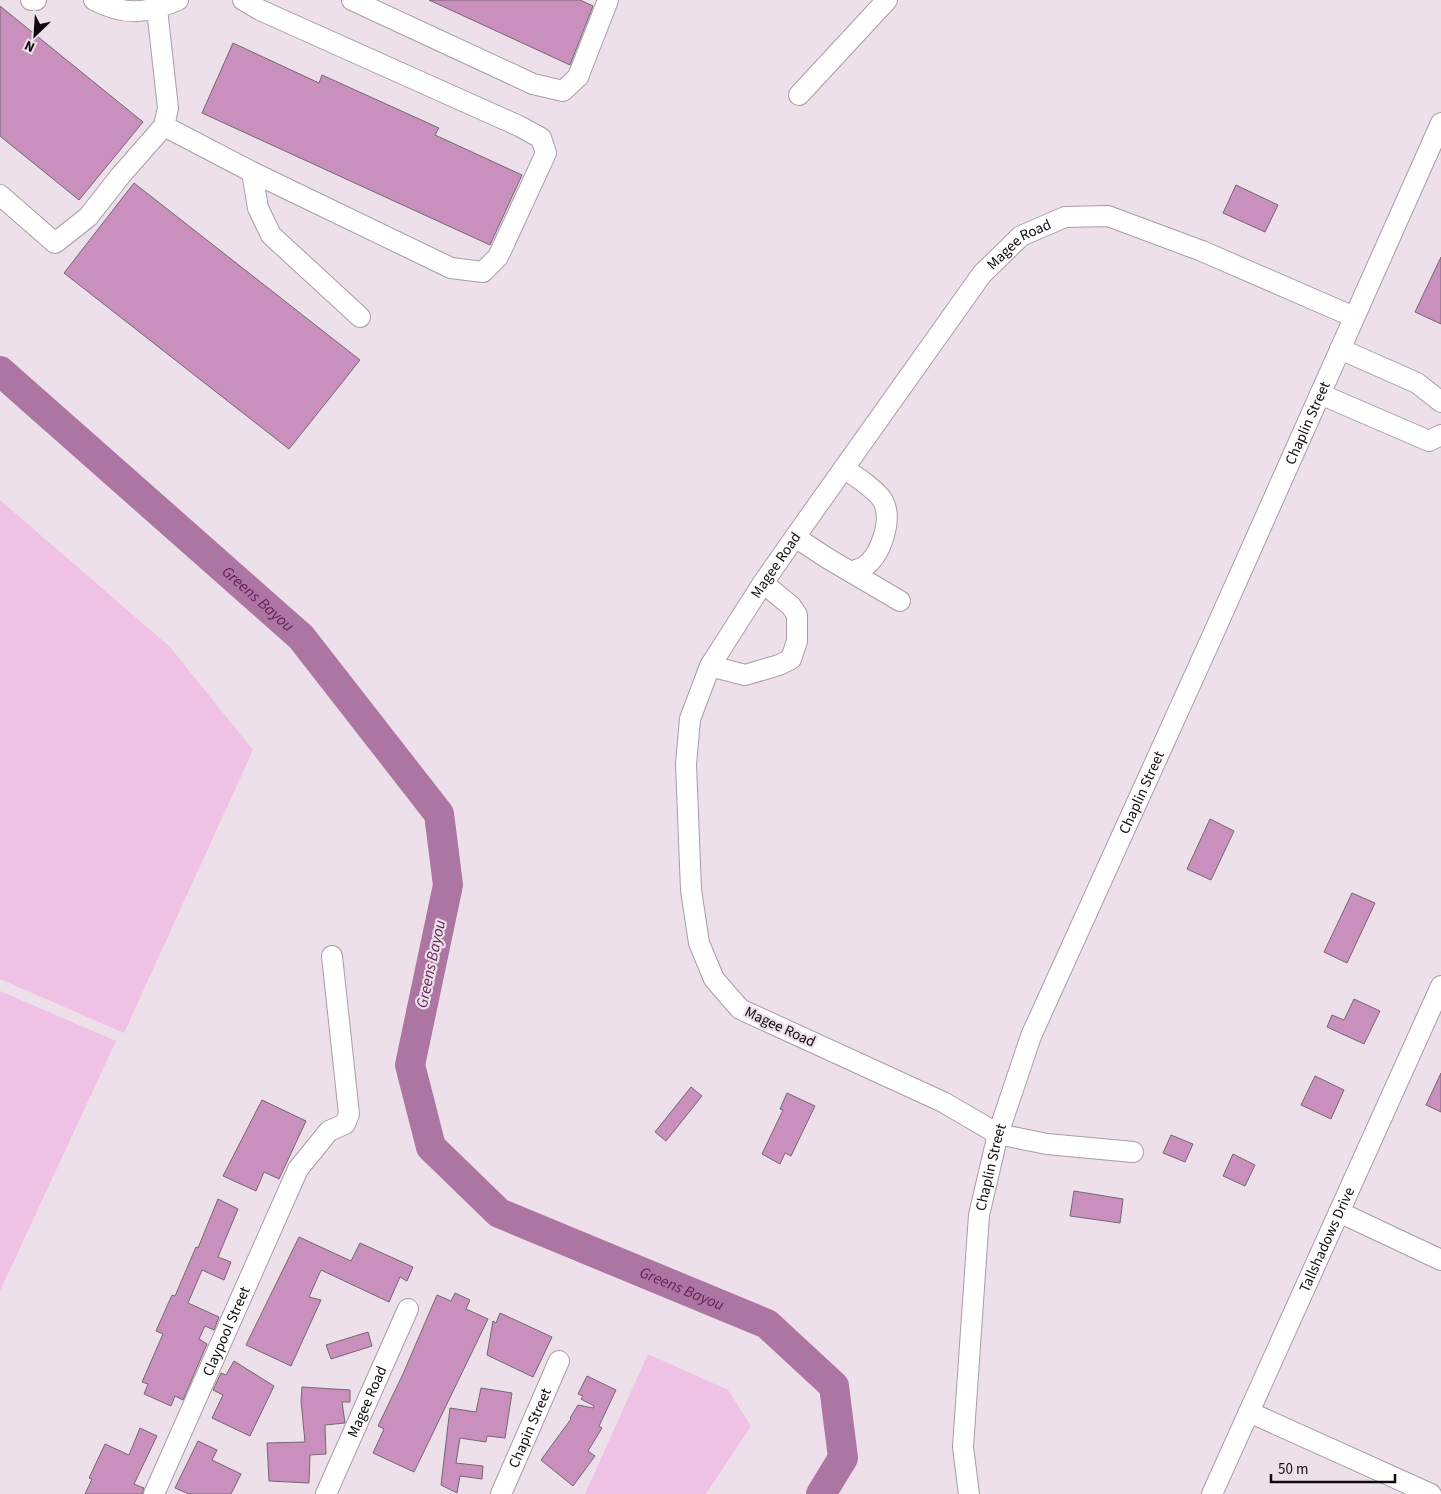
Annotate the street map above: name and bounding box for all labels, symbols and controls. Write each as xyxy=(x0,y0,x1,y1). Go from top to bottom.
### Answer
north arrow xyxy=(10,10,60,60)
text: N xyxy=(21,35,38,57)
street label: Magee Road xyxy=(982,214,1054,274)
street label: Chaplin Street xyxy=(1280,378,1335,468)
street label: Magee Road xyxy=(746,528,806,602)
water label: Greens Bayou xyxy=(217,561,299,637)
street label: Chaplin Street xyxy=(1114,748,1169,837)
water label: Greens Bayou xyxy=(411,918,451,1010)
street label: Magee Road xyxy=(741,1001,819,1053)
street label: Chaplin Street xyxy=(970,1121,1011,1213)
street label: Tallshadows Drive xyxy=(1294,1184,1360,1296)
water label: Greens Bayou xyxy=(636,1261,727,1316)
street label: Claypool Street xyxy=(197,1283,255,1379)
street label: Magee Road xyxy=(342,1363,392,1441)
street label: Chapin Street xyxy=(503,1385,556,1471)
scale bar xyxy=(1271,1452,1395,1484)
text: 50 m xyxy=(1278,1459,1308,1480)

